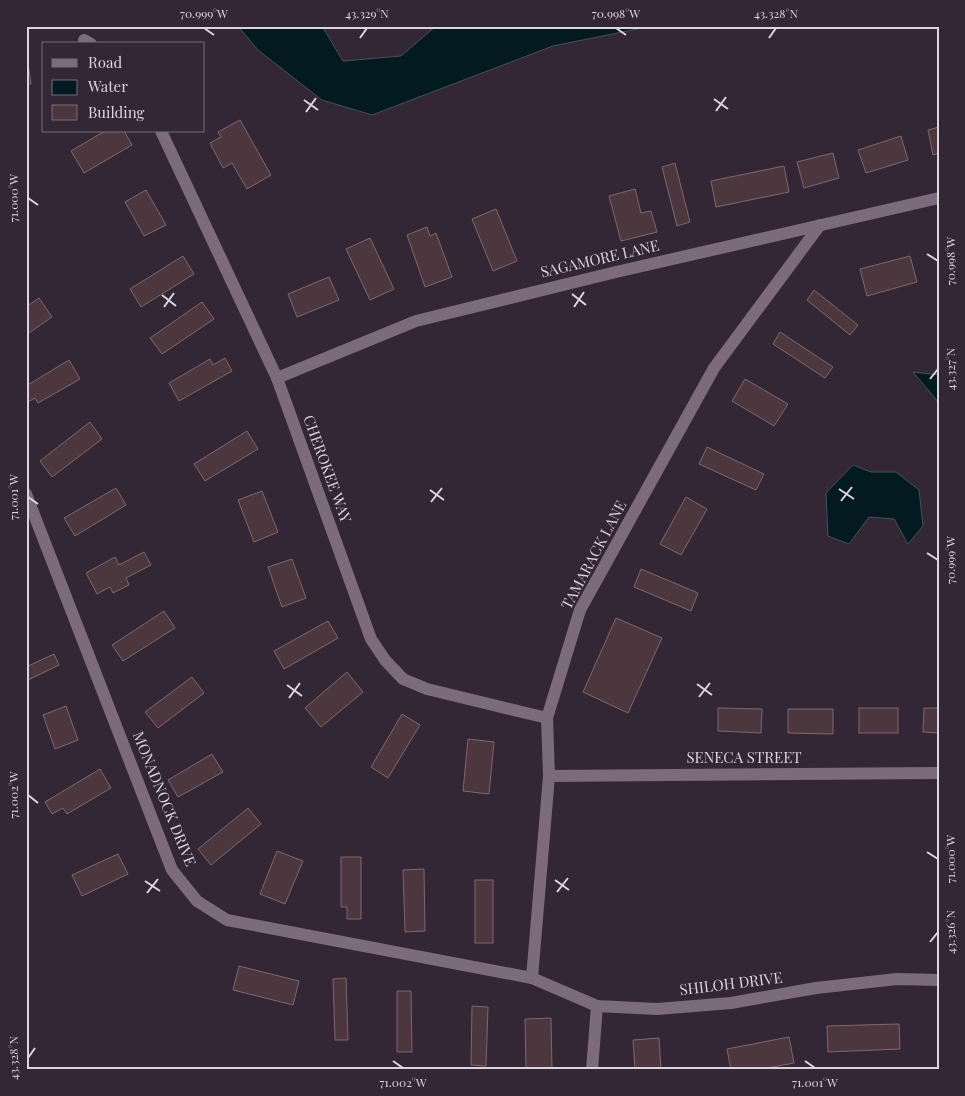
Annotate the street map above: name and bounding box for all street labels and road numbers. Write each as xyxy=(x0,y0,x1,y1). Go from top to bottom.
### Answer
street label: SAGAMORE LANE xyxy=(538,235,661,281)
street label: CHEROKEE WAY xyxy=(299,412,357,525)
street label: TAMARACK LANE xyxy=(556,497,630,612)
street label: MONADNOCK DRIVE xyxy=(129,728,201,869)
street label: SENECA STREET xyxy=(686,747,802,767)
street label: SHILOH DRIVE xyxy=(678,967,783,999)

